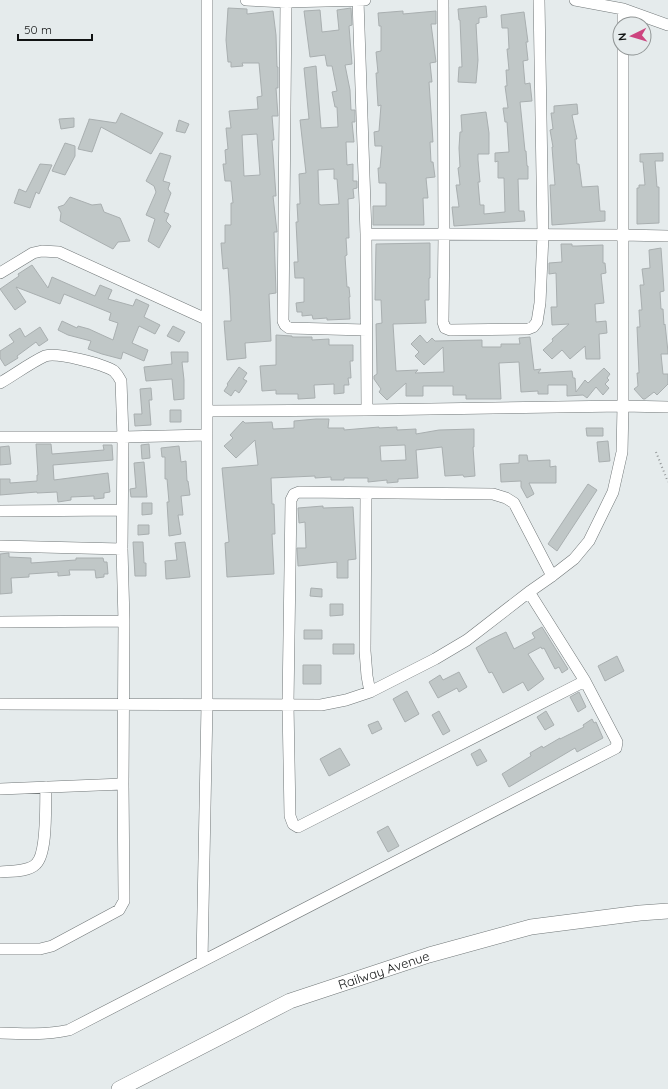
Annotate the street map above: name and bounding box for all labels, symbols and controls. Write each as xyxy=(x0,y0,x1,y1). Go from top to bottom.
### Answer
scale bar xyxy=(18,16,92,42)
north arrow xyxy=(612,16,652,56)
text: 50 m xyxy=(24,22,52,37)
text: N xyxy=(615,32,629,42)
street label: Railway Avenue xyxy=(336,947,432,993)

